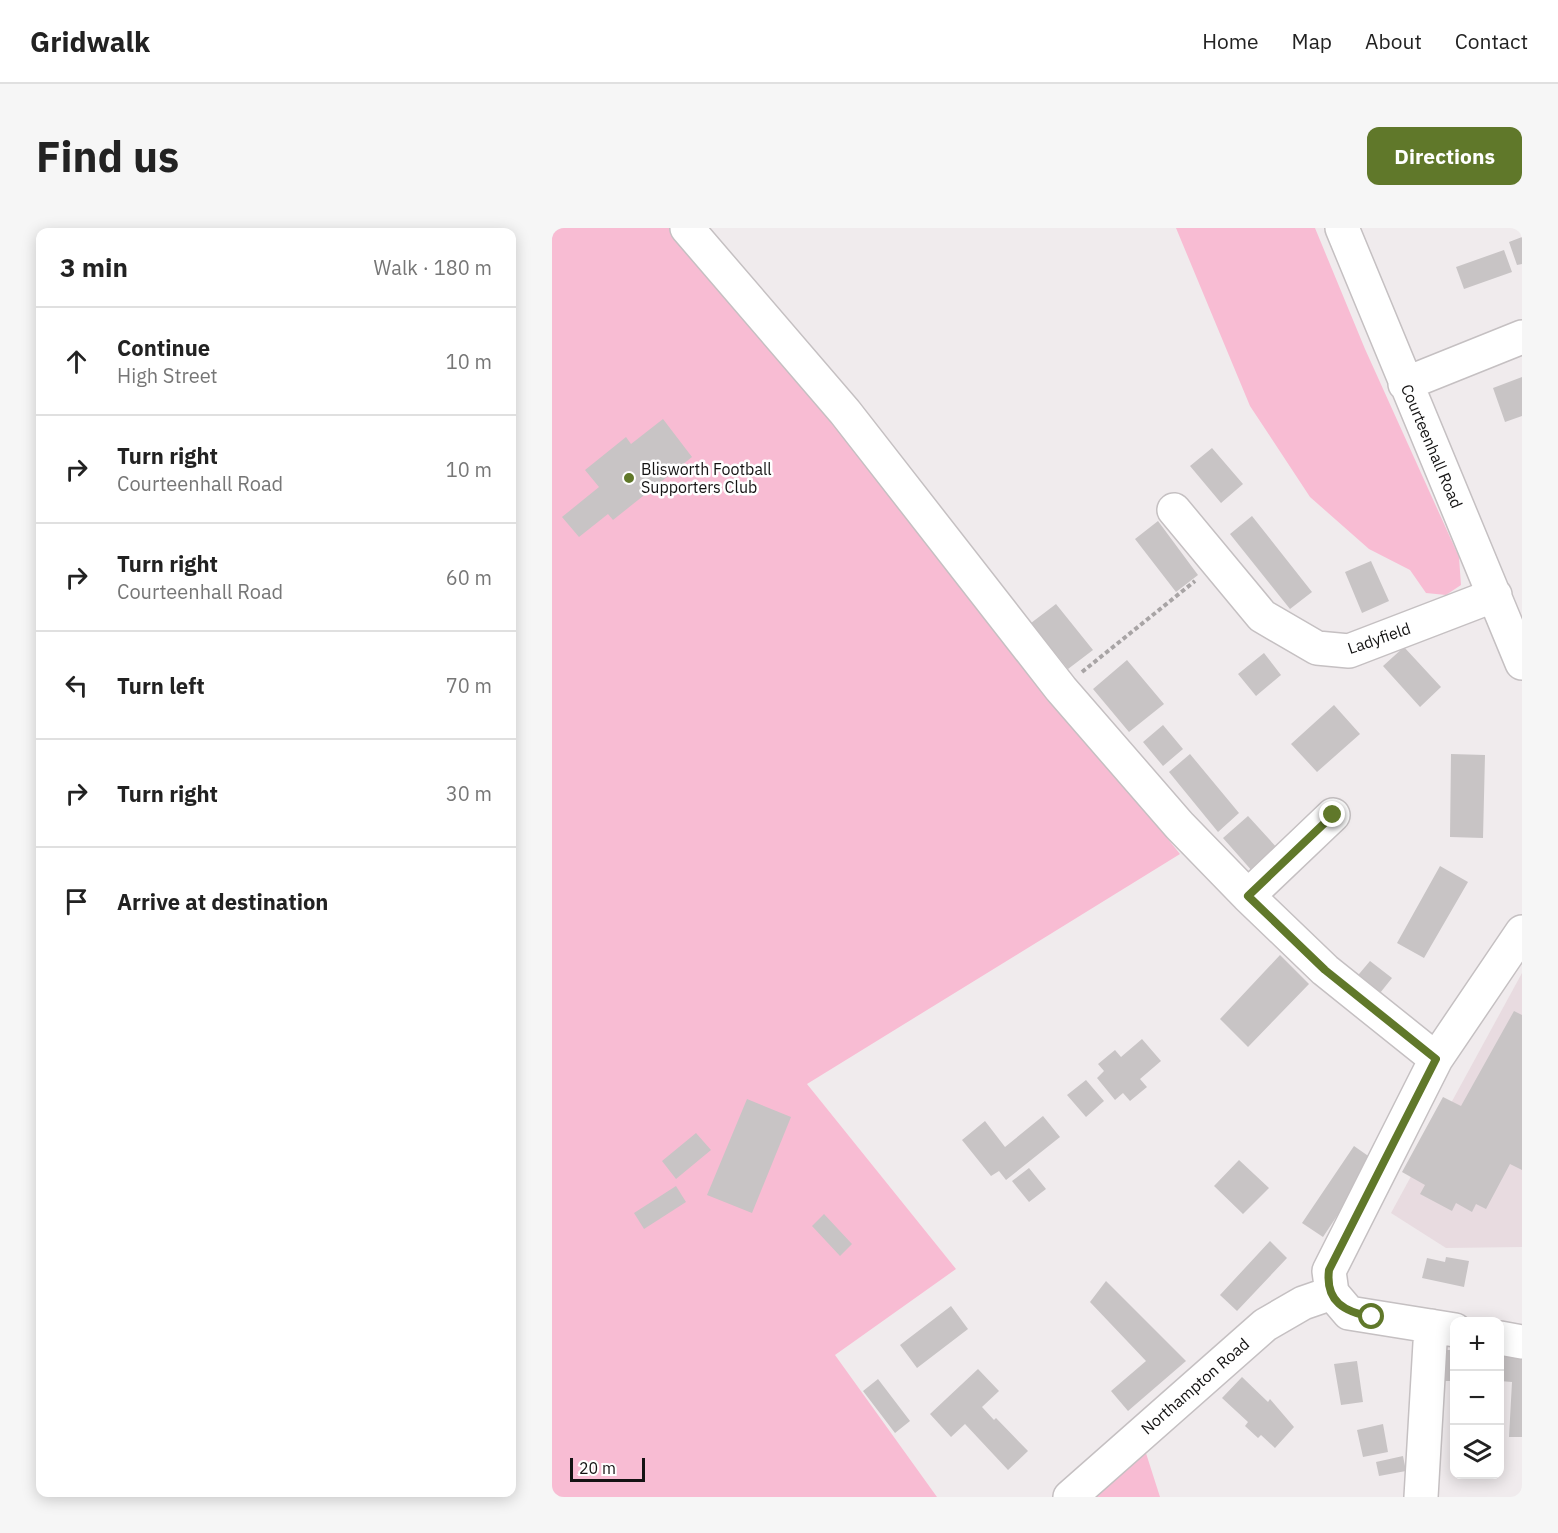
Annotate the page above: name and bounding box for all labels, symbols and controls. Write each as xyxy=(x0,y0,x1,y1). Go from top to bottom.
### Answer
text: Gridwalk xyxy=(30,23,150,60)
text: Home xyxy=(1202,27,1259,55)
text: Map xyxy=(1292,27,1332,55)
text: About xyxy=(1365,27,1422,55)
text: Contact xyxy=(1455,27,1528,55)
button: Directions xyxy=(1367,127,1522,185)
text: Find us xyxy=(36,129,179,184)
text: 3 min xyxy=(60,250,128,284)
text: Walk · 180 m xyxy=(374,254,492,281)
text: Continue xyxy=(117,333,210,362)
icon: ahead xyxy=(60,345,93,378)
text: 10 m xyxy=(446,348,492,375)
text: High Street xyxy=(117,362,218,389)
street label: Courteenhall Road xyxy=(1397,381,1467,511)
text: Turn right xyxy=(117,441,218,470)
icon: right xyxy=(60,453,93,486)
text: 10 m xyxy=(446,456,492,483)
place label: Blisworth Football Supporters Club xyxy=(641,459,772,497)
text: Courteenhall Road xyxy=(117,470,283,497)
marker: Blisworth Football Supporters Club xyxy=(622,471,636,485)
text: Turn right xyxy=(117,549,218,578)
icon: right xyxy=(60,561,93,594)
text: 60 m xyxy=(446,564,492,591)
text: Courteenhall Road xyxy=(117,578,283,605)
street label: Ladyfield xyxy=(1345,618,1413,658)
icon: left xyxy=(60,669,93,702)
text: Turn left xyxy=(117,671,205,700)
text: 70 m xyxy=(446,672,492,699)
icon: right xyxy=(60,777,93,810)
text: Turn right xyxy=(117,779,218,808)
text: 30 m xyxy=(446,780,492,807)
route end xyxy=(1319,801,1345,827)
icon: arrive xyxy=(60,885,93,918)
text: Arrive at destination xyxy=(117,887,328,916)
route start xyxy=(1358,1303,1384,1329)
map controls xyxy=(1450,1317,1504,1479)
button: + xyxy=(1450,1317,1504,1371)
street label: Northampton Road xyxy=(1137,1334,1253,1438)
button: − xyxy=(1450,1371,1504,1425)
button: layers xyxy=(1450,1425,1504,1479)
scale bar xyxy=(570,1455,645,1482)
text: 20 m xyxy=(579,1458,616,1478)

